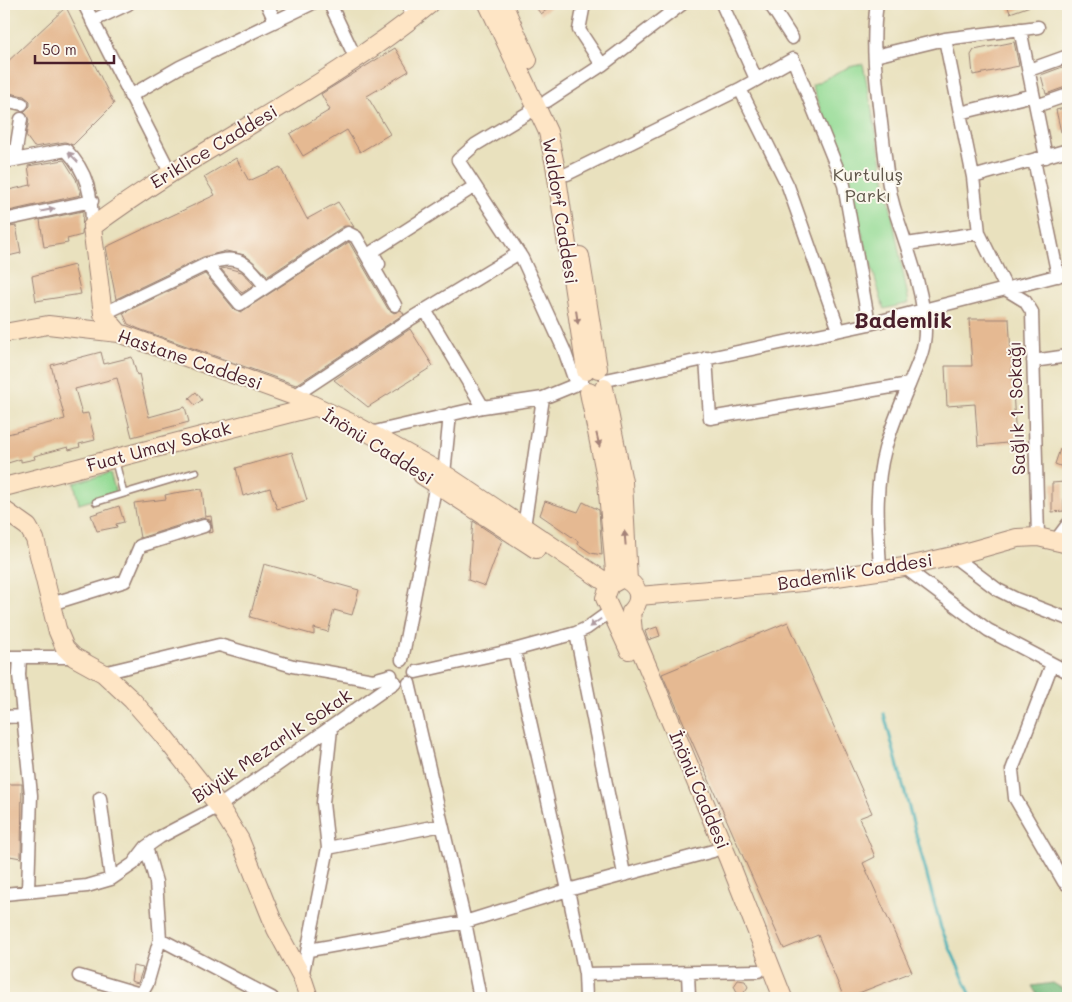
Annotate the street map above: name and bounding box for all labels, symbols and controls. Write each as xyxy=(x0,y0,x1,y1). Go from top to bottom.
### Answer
scale bar xyxy=(35,32,114,64)
text: 50 m xyxy=(42,39,77,59)
street label: Eriklice Caddesi xyxy=(145,99,281,194)
street label: Waldorf Caddesi xyxy=(538,136,584,286)
one-way arrow xyxy=(67,151,79,163)
park label: Kurtuluş Parkı xyxy=(833,162,903,207)
one-way arrow xyxy=(41,206,57,214)
district label: Bademlik xyxy=(854,305,952,334)
one-way arrow xyxy=(573,309,581,325)
street label: Hastane Caddesi xyxy=(115,323,266,395)
street label: Sağlık 1. Sokağı xyxy=(1002,341,1030,475)
street label: İnönü Caddesi xyxy=(319,402,438,490)
street label: Fuat Umay Sokak xyxy=(84,415,234,477)
one-way arrow xyxy=(594,432,602,447)
one-way arrow xyxy=(621,529,629,545)
street label: Bademlik Caddesi xyxy=(775,547,934,595)
one-way arrow xyxy=(588,618,602,628)
street label: Büyük Mezarlık Sokak xyxy=(187,683,356,808)
street label: İnönü Caddesi xyxy=(664,727,736,852)

